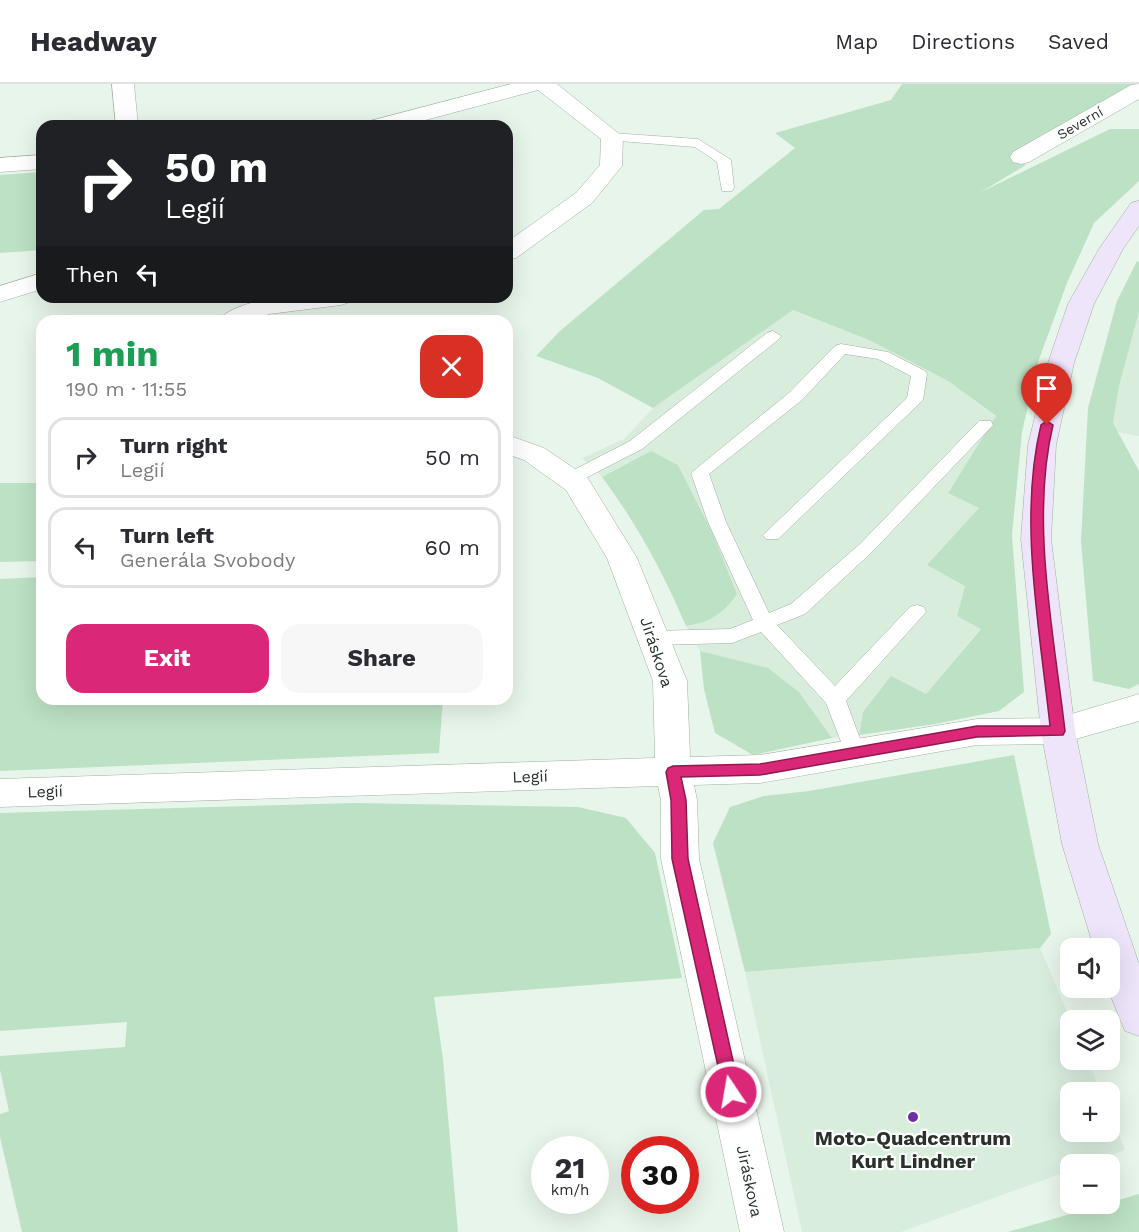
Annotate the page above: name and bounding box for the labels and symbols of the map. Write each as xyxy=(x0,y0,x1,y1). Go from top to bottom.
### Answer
street label: Severní xyxy=(1054,103,1106,143)
pin xyxy=(1021,363,1072,425)
street label: Jiráskova xyxy=(636,615,677,690)
street label: Legií xyxy=(512,766,548,787)
street label: Legií xyxy=(27,781,63,802)
position arrow xyxy=(699,1060,763,1124)
marker: Moto-Quadcentrum Kurt Lindner xyxy=(906,1110,920,1124)
place label: Moto-Quadcentrum Kurt Lindner xyxy=(815,1126,1011,1173)
speed limit sign: 30 xyxy=(621,1136,699,1214)
street label: Jiráskova xyxy=(733,1144,766,1219)

